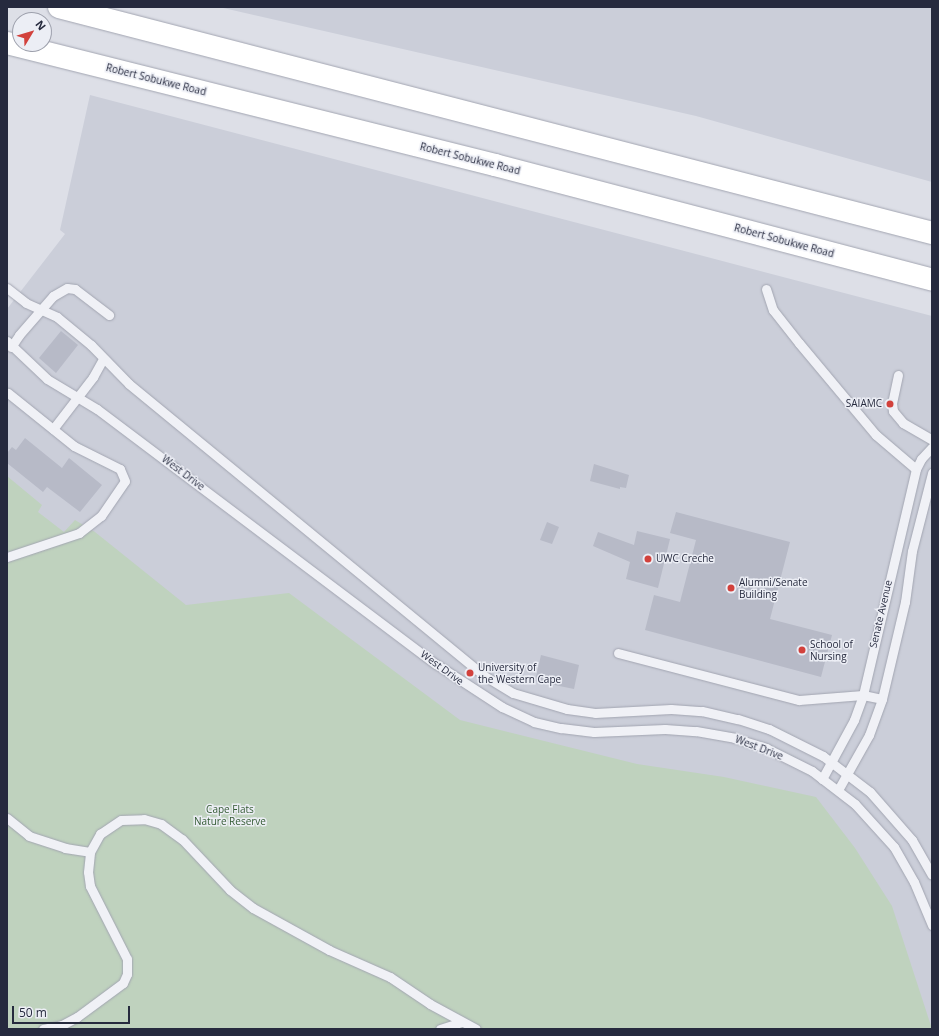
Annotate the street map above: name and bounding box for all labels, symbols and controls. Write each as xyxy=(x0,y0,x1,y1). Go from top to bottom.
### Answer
north arrow xyxy=(12,12,52,52)
text: N xyxy=(32,17,50,33)
street label: Robert Sobukwe Road xyxy=(105,62,207,98)
street label: Robert Sobukwe Road xyxy=(419,141,521,177)
street label: Robert Sobukwe Road xyxy=(733,222,835,260)
place label: SAIAMC xyxy=(846,398,882,410)
marker: SAIAMC xyxy=(885,399,895,409)
street label: West Drive xyxy=(159,453,207,493)
place label: UWC Creche xyxy=(656,553,714,565)
marker: UWC Creche xyxy=(643,554,653,564)
place label: Alumni/Senate Building xyxy=(739,576,808,600)
street label: Senate Avenue xyxy=(867,579,895,649)
marker: Alumni/Senate Building xyxy=(726,583,736,593)
place label: School of Nursing xyxy=(810,638,853,662)
marker: School of Nursing xyxy=(797,645,807,655)
street label: West Drive xyxy=(418,648,466,688)
place label: University of the Western Cape xyxy=(478,661,561,684)
marker: University of the Western Cape xyxy=(465,668,475,678)
street label: West Drive xyxy=(733,733,785,763)
park label: Cape Flats Nature Reserve xyxy=(194,803,266,826)
scale bar xyxy=(14,998,132,1024)
text: 50 m xyxy=(19,1004,47,1021)

